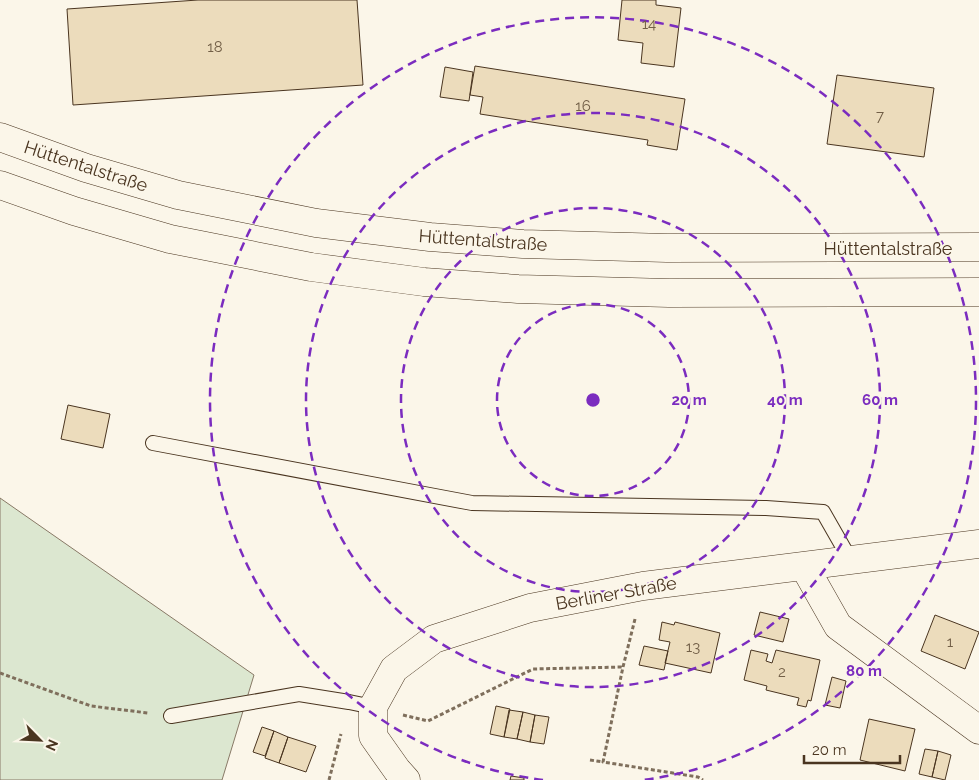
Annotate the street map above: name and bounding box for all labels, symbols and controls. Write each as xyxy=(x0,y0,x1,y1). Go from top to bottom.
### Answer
house number: 14 xyxy=(642,15,656,33)
house number: 18 xyxy=(207,38,223,56)
house number: 16 xyxy=(575,97,591,115)
house number: 7 xyxy=(876,107,884,125)
street label: Hüttentalstraße xyxy=(21,136,151,196)
street label: Hüttentalstraße xyxy=(418,225,548,255)
street label: Hüttentalstraße xyxy=(824,238,953,259)
centre of rings xyxy=(584,391,602,409)
text: 20 m xyxy=(671,391,707,409)
text: 40 m xyxy=(767,391,803,409)
text: 60 m xyxy=(862,391,898,409)
street label: Berliner Straße xyxy=(554,572,679,614)
house number: 1 xyxy=(947,633,954,651)
house number: 13 xyxy=(686,638,700,656)
text: 80 m xyxy=(846,662,882,680)
house number: 2 xyxy=(778,663,786,681)
north arrow xyxy=(15,715,65,765)
scale bar xyxy=(804,732,900,764)
text: N xyxy=(42,737,61,753)
text: 20 m xyxy=(812,741,847,759)

